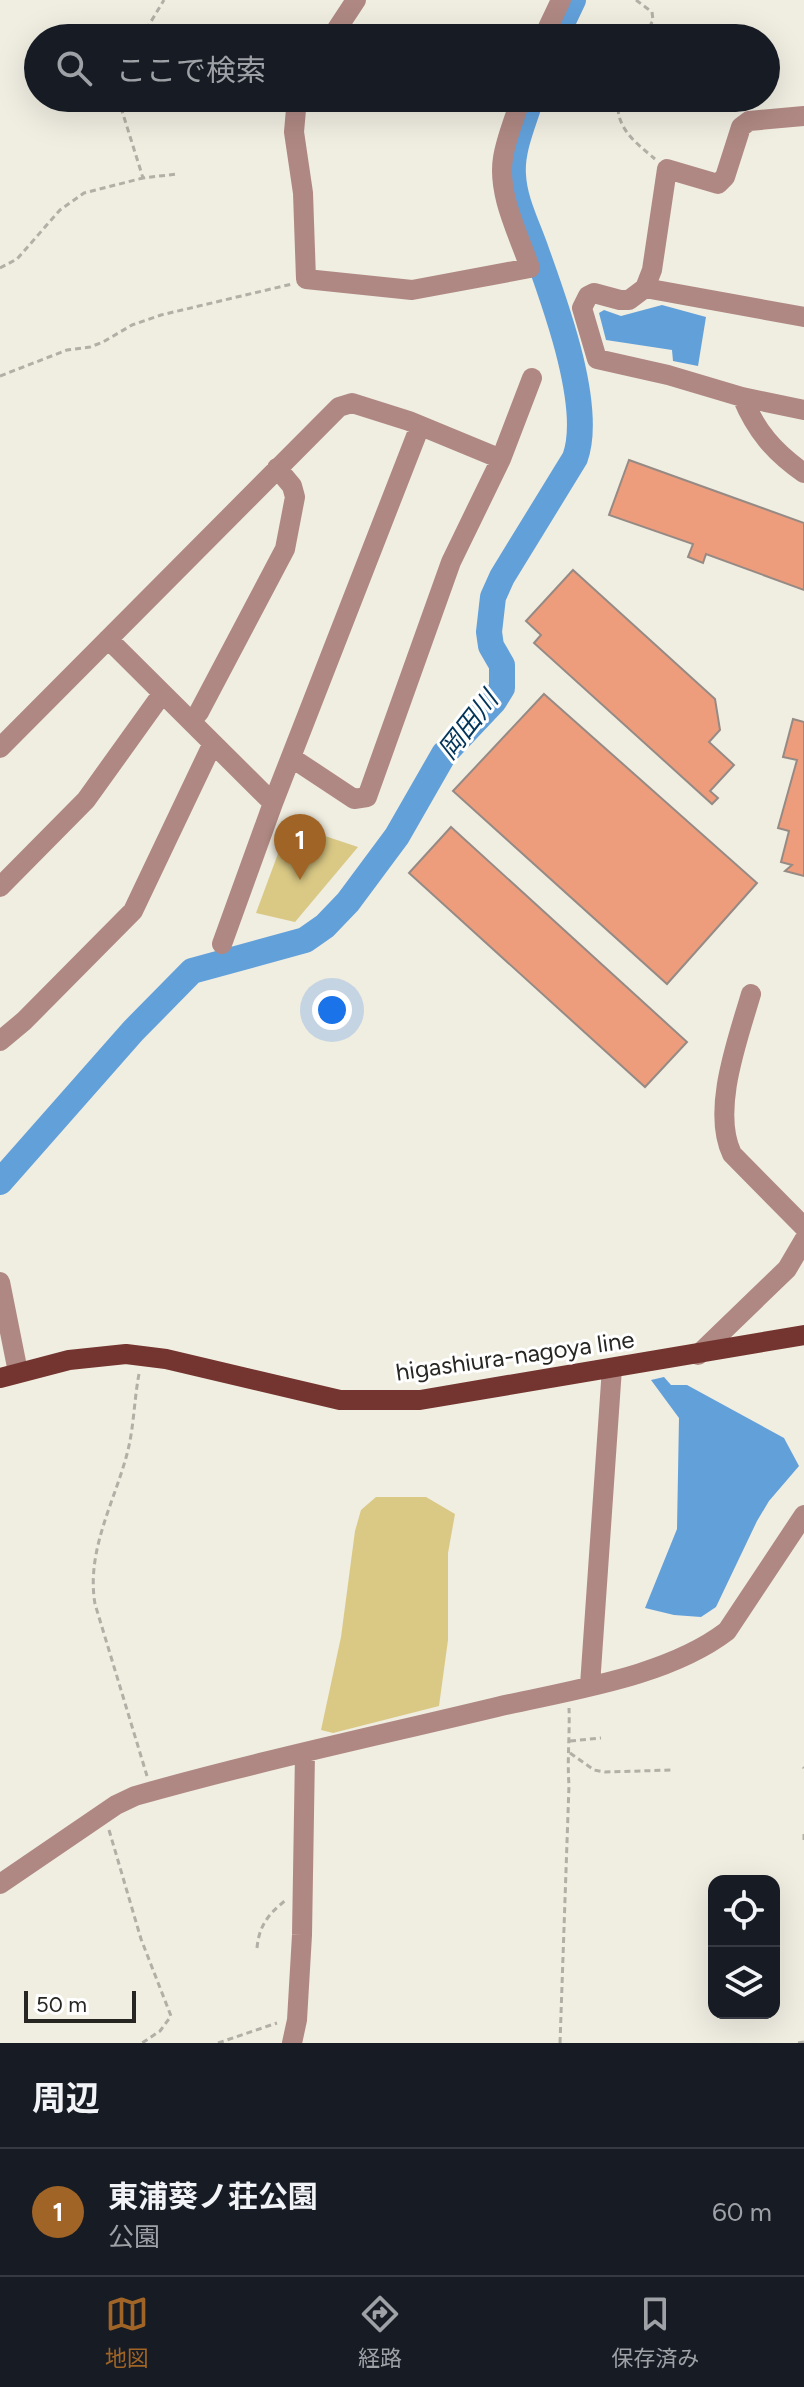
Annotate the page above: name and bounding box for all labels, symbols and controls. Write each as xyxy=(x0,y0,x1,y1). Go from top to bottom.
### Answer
search box xyxy=(24,24,780,112)
icon: search xyxy=(52,46,96,90)
text: ここで検索 xyxy=(116,52,266,89)
water label: 岡田川 xyxy=(431,682,506,766)
pin: 1 xyxy=(274,814,326,880)
your location xyxy=(312,990,352,1030)
street label: higashiura-nagoya line xyxy=(394,1324,636,1387)
map controls xyxy=(708,1875,780,2019)
button: locate xyxy=(708,1875,780,1947)
button: layers xyxy=(708,1947,780,2019)
scale bar xyxy=(24,1987,136,2023)
text: 50 m xyxy=(36,1991,87,2018)
text: 周辺 xyxy=(32,2078,100,2119)
text: 東浦葵ノ荘公園 xyxy=(108,2178,318,2215)
text: 1 xyxy=(53,2196,63,2228)
text: 60 m xyxy=(712,2196,772,2228)
text: 公園 xyxy=(108,2221,160,2253)
tab: 地図 xyxy=(105,2292,149,2372)
tab: 経路 xyxy=(358,2292,402,2372)
tab: 保存済み xyxy=(611,2292,699,2372)

